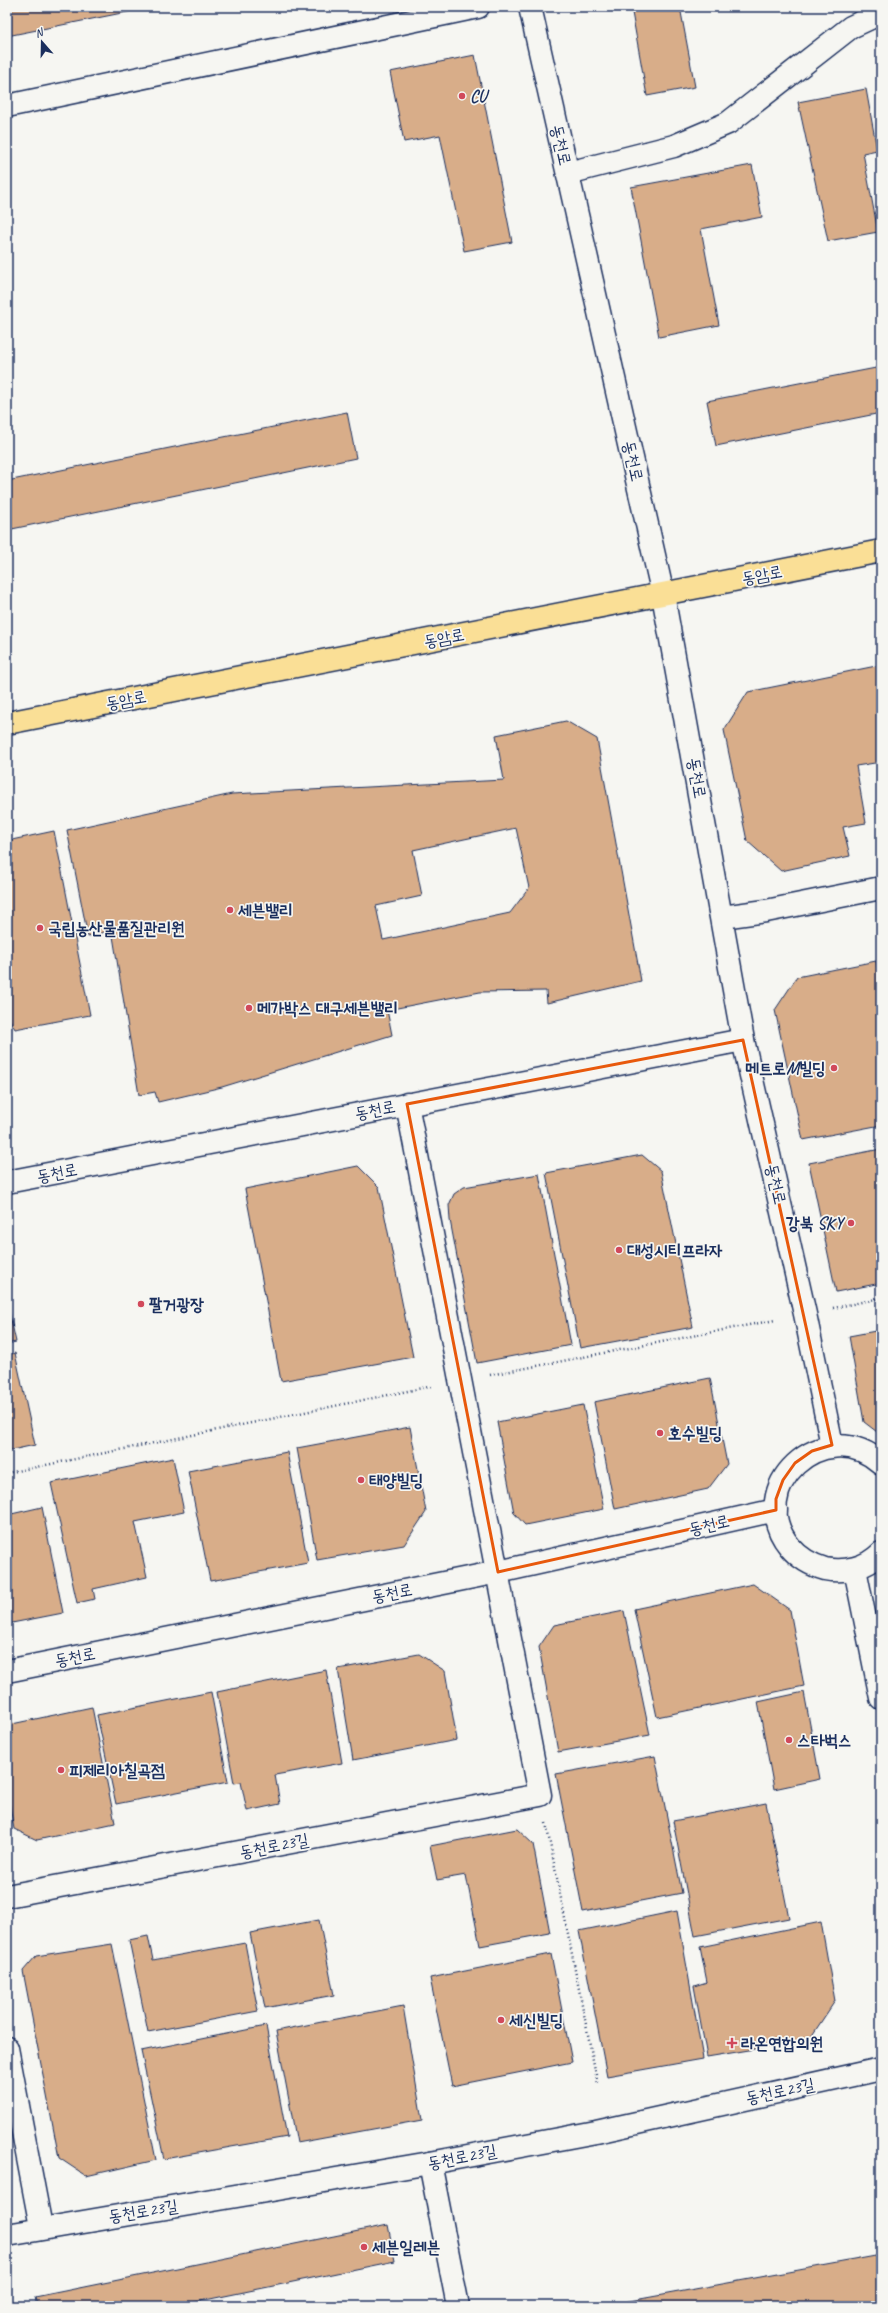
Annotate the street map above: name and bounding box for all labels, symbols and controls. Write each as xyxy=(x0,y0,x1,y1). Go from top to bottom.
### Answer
north arrow xyxy=(22,22,62,62)
text: N xyxy=(33,24,46,40)
place label: CU xyxy=(470,86,490,107)
marker: CU xyxy=(457,91,467,101)
street label: 동천로 xyxy=(546,123,576,167)
street label: 동천로 xyxy=(618,439,648,483)
street label: 동암로 xyxy=(740,561,784,589)
street label: 동암로 xyxy=(422,624,466,652)
street label: 동암로 xyxy=(104,686,148,714)
street label: 동천로 xyxy=(683,756,711,800)
place label: 세븐밸리 xyxy=(238,900,293,921)
marker: 세븐밸리 xyxy=(225,905,235,915)
place label: 국립농산물품질관리원 xyxy=(48,918,185,939)
marker: 국립농산물품질관리원 xyxy=(35,923,45,933)
place label: 메가박스 대구세븐밸리 xyxy=(257,998,398,1019)
marker: 메가박스 대구세븐밸리 xyxy=(244,1003,254,1013)
place label: 메트로M빌딩 xyxy=(745,1058,826,1079)
marker: 메트로M빌딩 xyxy=(829,1063,839,1073)
street label: 동천로 xyxy=(353,1096,397,1124)
street label: 동천로 xyxy=(35,1159,79,1187)
street label: 동천로 xyxy=(761,1162,791,1206)
place label: 강북 SKY xyxy=(786,1213,845,1234)
marker: 강북 SKY xyxy=(846,1218,856,1228)
place label: 대성시티프라자 xyxy=(627,1240,723,1261)
marker: 대성시티프라자 xyxy=(614,1245,624,1255)
place label: 팔거광장 xyxy=(149,1294,204,1315)
marker: 팔거광장 xyxy=(136,1299,146,1309)
place label: 호수빌딩 xyxy=(668,1423,723,1444)
marker: 호수빌딩 xyxy=(655,1428,665,1438)
place label: 태양빌딩 xyxy=(369,1470,424,1491)
marker: 태양빌딩 xyxy=(356,1475,366,1485)
street label: 동천로 xyxy=(687,1510,731,1540)
street label: 동천로 xyxy=(370,1579,414,1607)
street label: 동천로 xyxy=(53,1643,97,1671)
place label: 스타벅스 xyxy=(797,1730,852,1751)
marker: 스타벅스 xyxy=(784,1735,794,1745)
place label: 피제리아칠곡점 xyxy=(69,1760,165,1781)
marker: 피제리아칠곡점 xyxy=(56,1765,66,1775)
street label: 동천로23길 xyxy=(238,1829,311,1863)
place label: 세신빌딩 xyxy=(509,2010,564,2031)
marker: 세신빌딩 xyxy=(496,2015,506,2025)
place label: 라온연합의원 xyxy=(741,2033,823,2054)
marker: 라온연합의원 xyxy=(726,2037,738,2049)
street label: 동천로23길 xyxy=(744,2073,817,2109)
street label: 동천로23길 xyxy=(426,2140,499,2174)
street label: 동천로23길 xyxy=(107,2195,180,2227)
place label: 세븐일레븐 xyxy=(372,2237,440,2258)
marker: 세븐일레븐 xyxy=(359,2242,369,2252)

